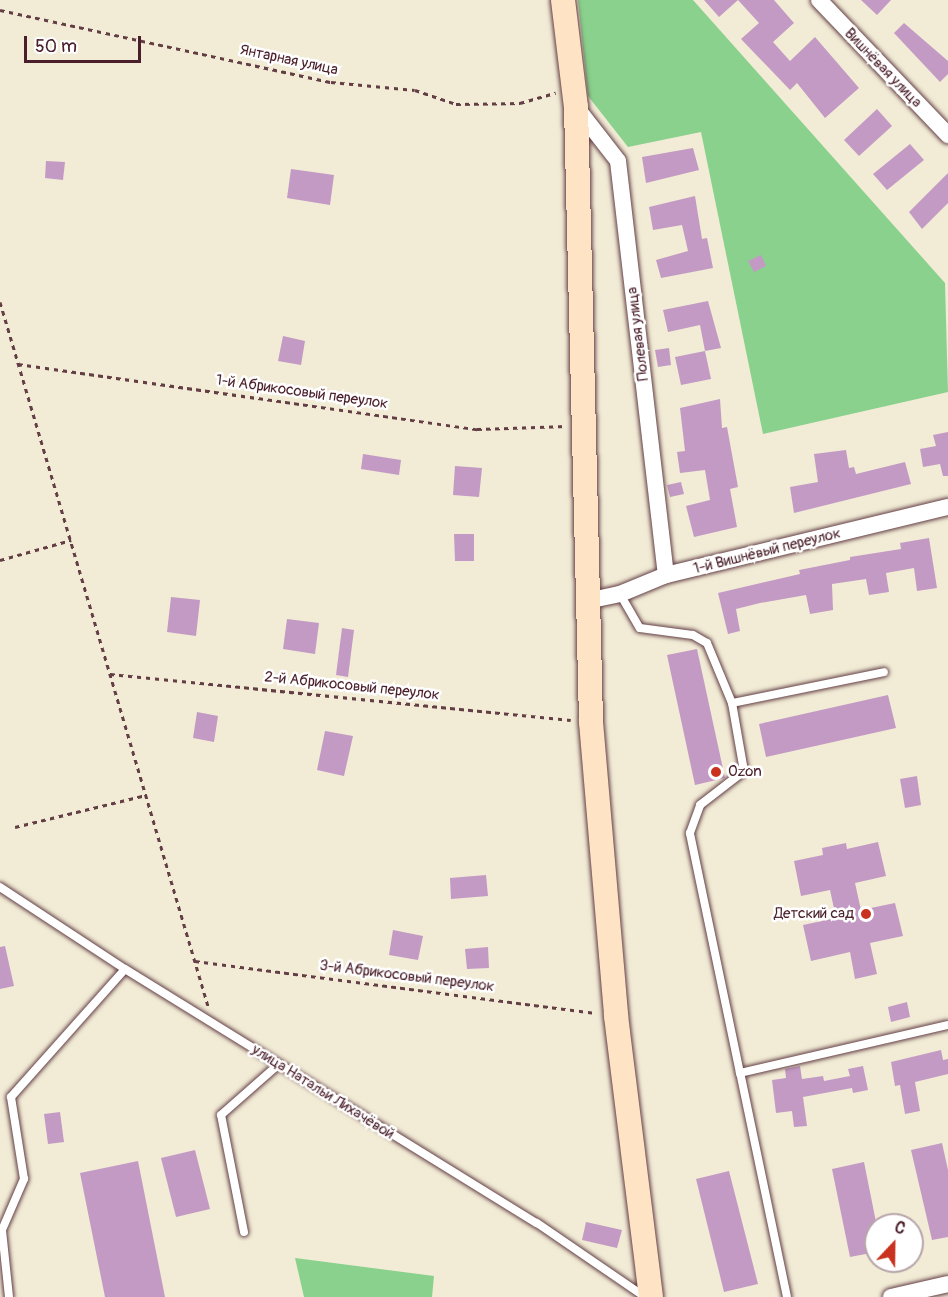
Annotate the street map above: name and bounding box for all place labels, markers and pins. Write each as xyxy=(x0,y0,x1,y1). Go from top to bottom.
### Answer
place label: Ozon xyxy=(728,763,762,781)
marker: Ozon xyxy=(709,765,723,779)
place label: Детский сад xyxy=(774,905,854,923)
marker: Детский сад xyxy=(859,907,873,921)

